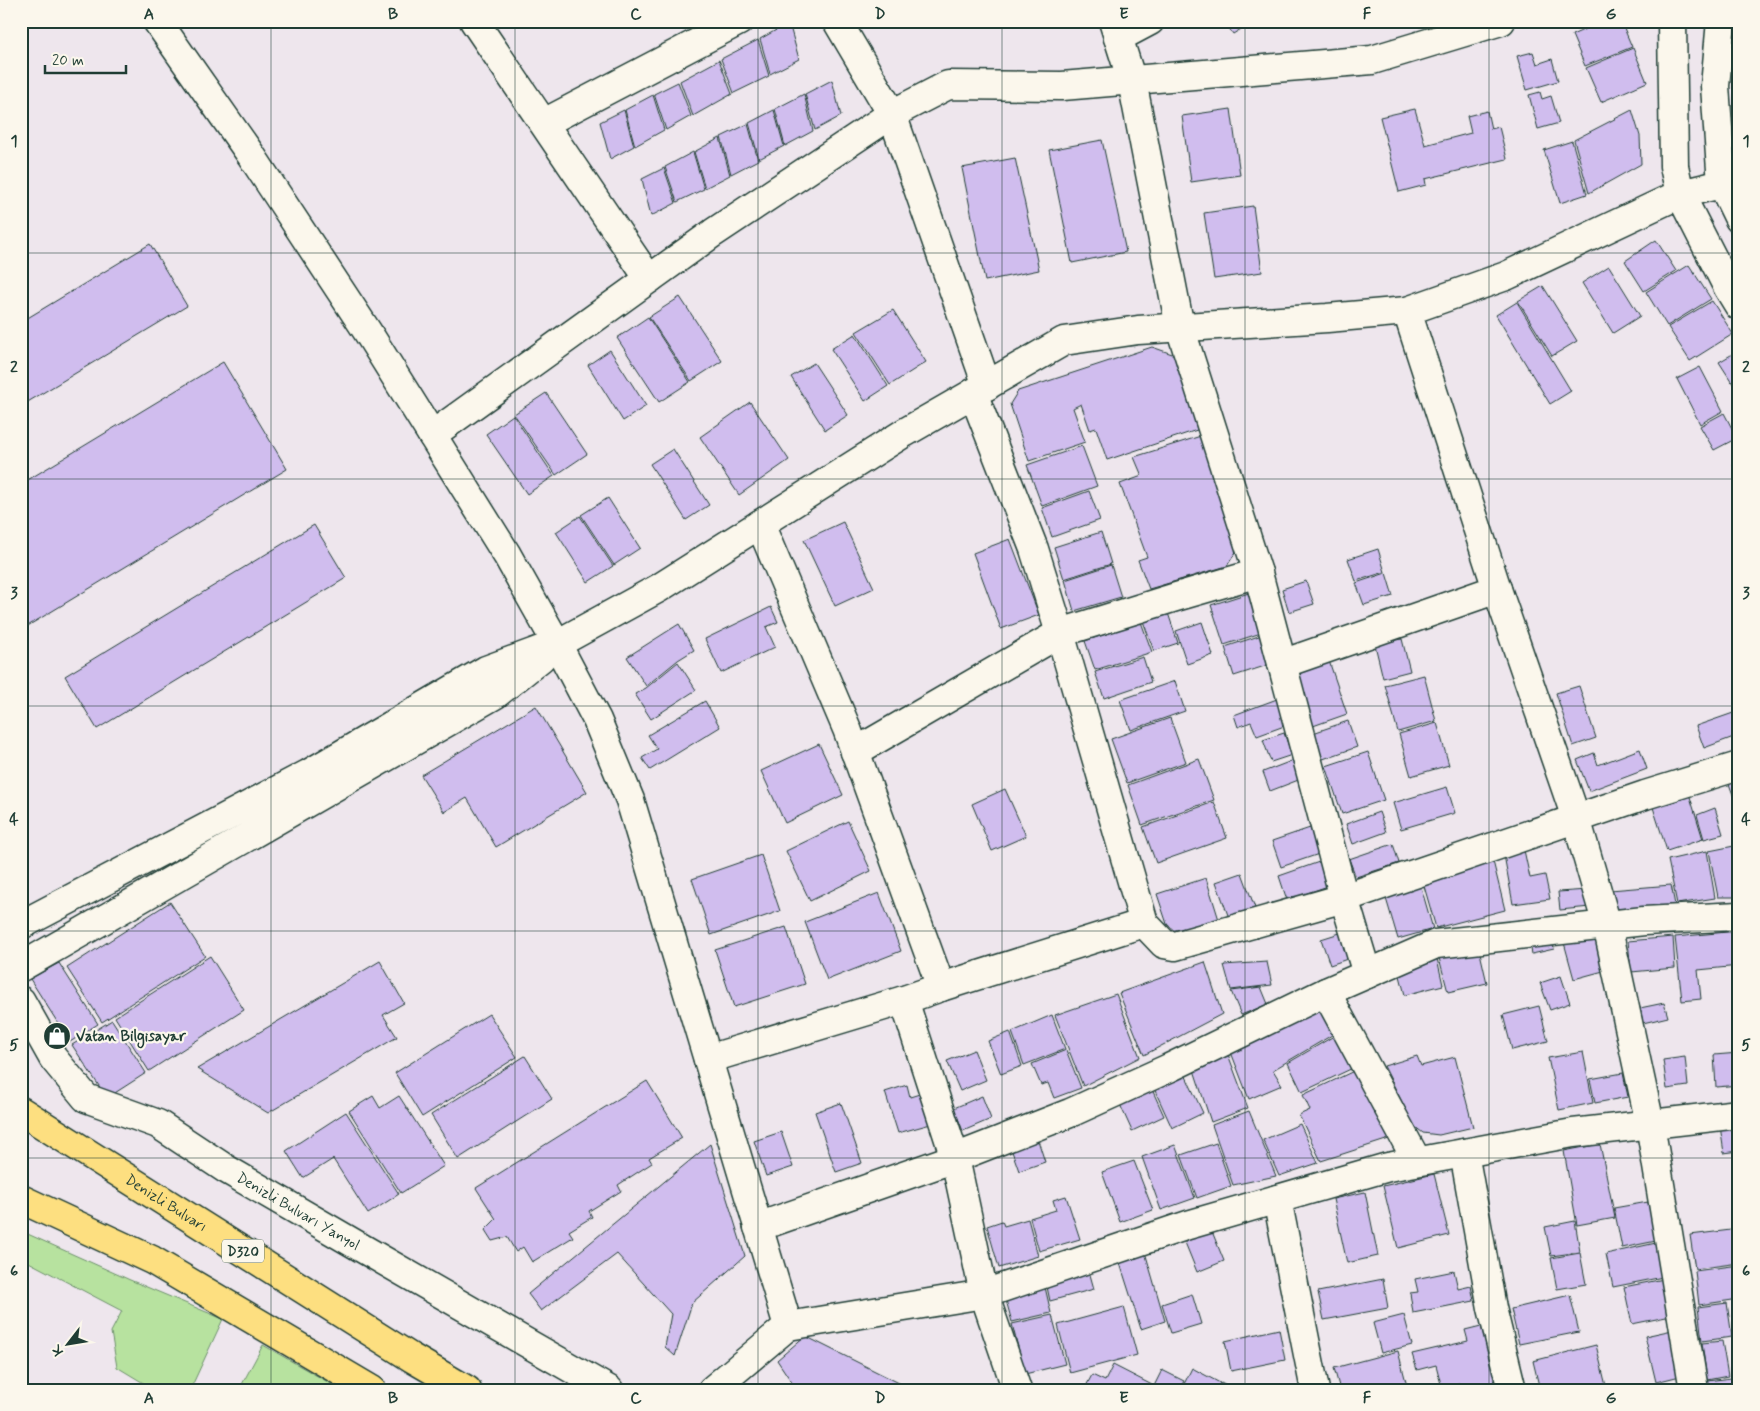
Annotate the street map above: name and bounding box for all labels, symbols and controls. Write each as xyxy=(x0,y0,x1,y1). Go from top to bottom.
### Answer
text: A xyxy=(144,4,154,25)
text: B xyxy=(388,4,398,25)
text: C xyxy=(630,4,642,25)
text: D xyxy=(874,4,886,25)
text: E xyxy=(1119,4,1129,25)
text: F xyxy=(1363,4,1372,25)
text: G xyxy=(1606,4,1617,25)
scale bar xyxy=(45,42,126,74)
text: 20 m xyxy=(52,51,84,71)
text: 1 xyxy=(10,131,18,152)
text: 1 xyxy=(1742,131,1750,152)
text: 2 xyxy=(10,357,18,378)
text: 2 xyxy=(1742,357,1750,378)
text: 3 xyxy=(10,583,18,604)
text: 3 xyxy=(1742,583,1750,604)
text: 4 xyxy=(9,809,19,830)
text: 4 xyxy=(1741,809,1751,830)
shop icon: Vatan Bilgisayar xyxy=(42,1021,72,1051)
place label: Vatan Bilgisayar xyxy=(76,1027,187,1049)
text: 5 xyxy=(9,1035,19,1056)
text: 5 xyxy=(1741,1035,1751,1056)
street label: Denizli Bulvarı Yanyol xyxy=(232,1168,363,1256)
street label: Denizli Bulvarı xyxy=(121,1170,211,1237)
road number: D320 xyxy=(222,1240,264,1262)
text: 6 xyxy=(10,1261,18,1282)
text: 6 xyxy=(1742,1261,1750,1282)
north arrow xyxy=(42,1318,92,1368)
text: K xyxy=(47,1340,68,1359)
text: A xyxy=(144,1388,154,1409)
text: B xyxy=(388,1388,398,1409)
text: C xyxy=(630,1388,642,1409)
text: D xyxy=(874,1388,886,1409)
text: E xyxy=(1119,1388,1129,1409)
text: F xyxy=(1363,1388,1372,1409)
text: G xyxy=(1606,1388,1617,1409)

